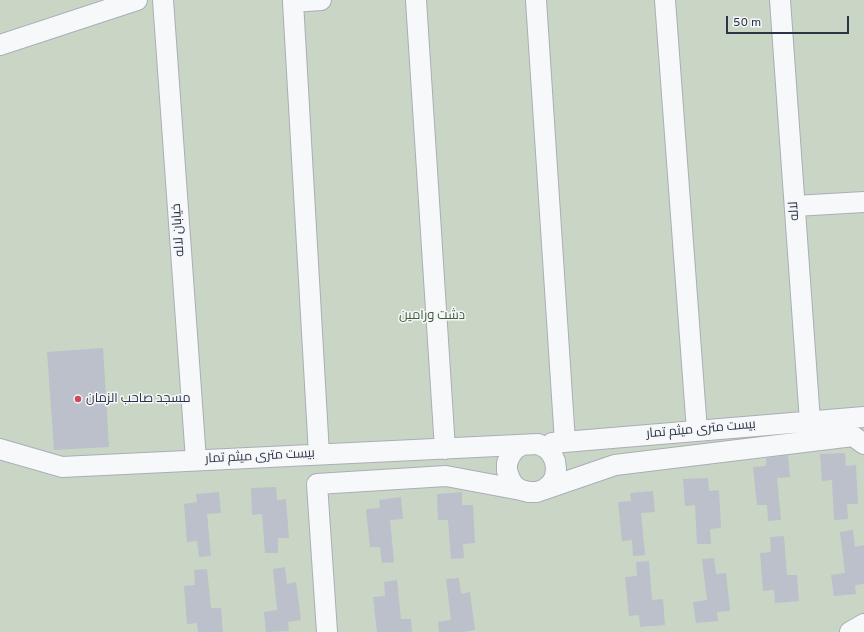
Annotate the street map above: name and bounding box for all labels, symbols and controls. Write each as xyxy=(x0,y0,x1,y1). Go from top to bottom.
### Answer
scale bar xyxy=(728,8,851,34)
text: 50 m xyxy=(733,15,761,31)
street label: لاله xyxy=(787,201,803,221)
street label: خیابان لاله xyxy=(169,203,189,257)
park label: دشت ورامین xyxy=(399,308,465,324)
place label: مسجد صاحب الزمان xyxy=(86,391,191,407)
marker: مسجد صاحب الزمان xyxy=(73,394,83,404)
street label: بیست متری میثم تمار xyxy=(646,417,756,443)
street label: بیست متری میثم تمار xyxy=(205,446,315,468)

